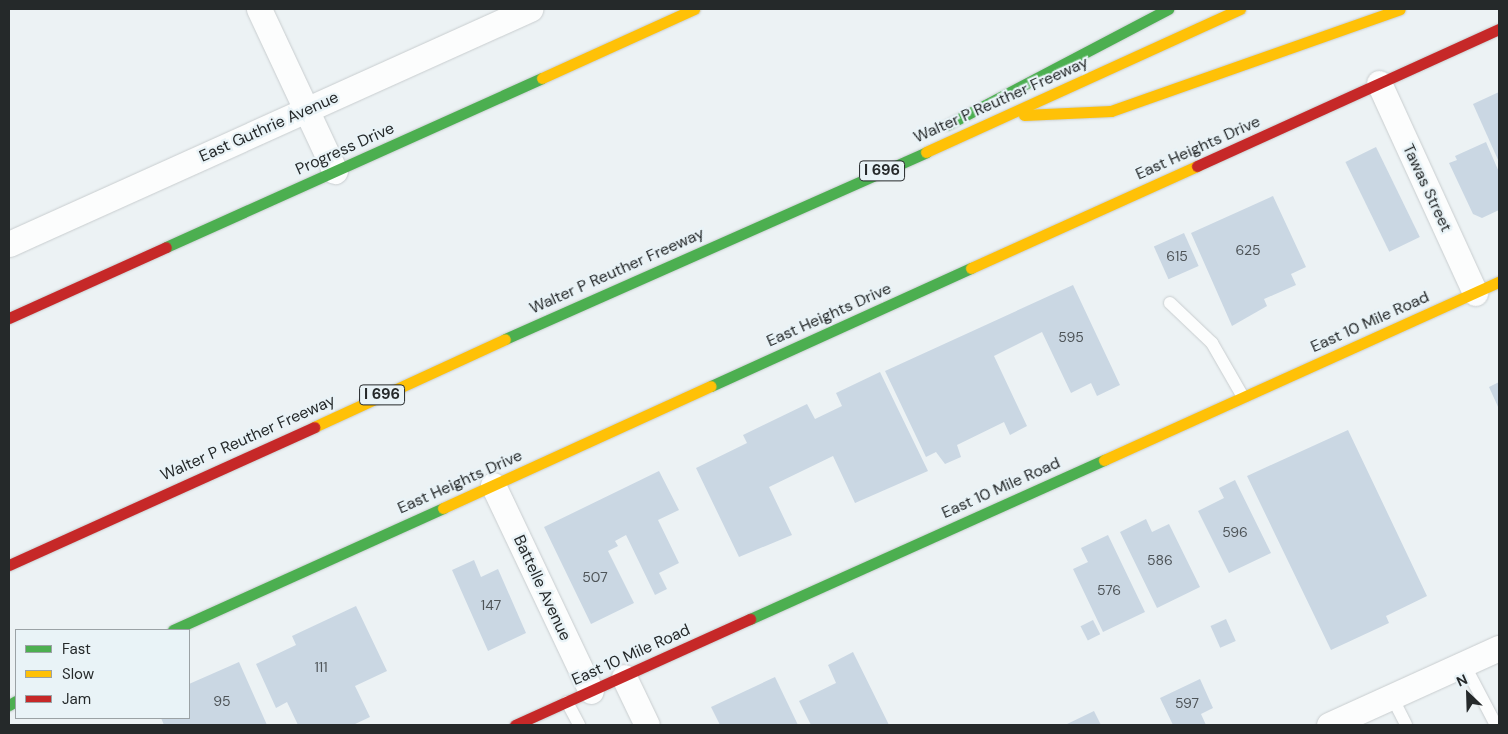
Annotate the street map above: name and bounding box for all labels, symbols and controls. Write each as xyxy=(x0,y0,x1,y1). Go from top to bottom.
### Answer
street label: Walter P Reuther Freeway xyxy=(911,53,1091,147)
street label: East Guthrie Avenue xyxy=(196,88,342,166)
street label: East Heights Drive xyxy=(1133,112,1263,184)
street label: Progress Drive xyxy=(293,119,397,179)
street label: Tawas Street xyxy=(1398,141,1456,235)
road number: I 696 xyxy=(858,158,906,184)
street label: Walter P Reuther Freeway xyxy=(527,224,707,318)
house number: 625 xyxy=(1235,242,1261,258)
house number: 615 xyxy=(1166,248,1188,264)
street label: East Heights Drive xyxy=(764,279,894,351)
street label: East 10 Mile Road xyxy=(1308,287,1432,357)
house number: 595 xyxy=(1058,329,1084,345)
road number: I 696 xyxy=(358,382,406,408)
street label: Walter P Reuther Freeway xyxy=(158,391,338,485)
street label: East Heights Drive xyxy=(395,446,525,518)
street label: East 10 Mile Road xyxy=(939,453,1063,523)
house number: 596 xyxy=(1222,524,1248,540)
street label: Battelle Avenue xyxy=(509,532,575,644)
house number: 586 xyxy=(1147,552,1173,568)
house number: 507 xyxy=(582,569,608,585)
house number: 576 xyxy=(1097,582,1121,598)
house number: 147 xyxy=(481,597,501,613)
street label: East 10 Mile Road xyxy=(569,620,693,690)
legend xyxy=(15,629,190,719)
text: Fast xyxy=(62,639,91,659)
house number: 111 xyxy=(314,659,328,675)
text: Slow xyxy=(62,664,94,684)
north arrow xyxy=(1443,669,1493,719)
text: N xyxy=(1454,670,1470,691)
text: Jam xyxy=(62,689,91,709)
house number: 95 xyxy=(213,693,231,709)
house number: 597 xyxy=(1175,695,1199,711)

